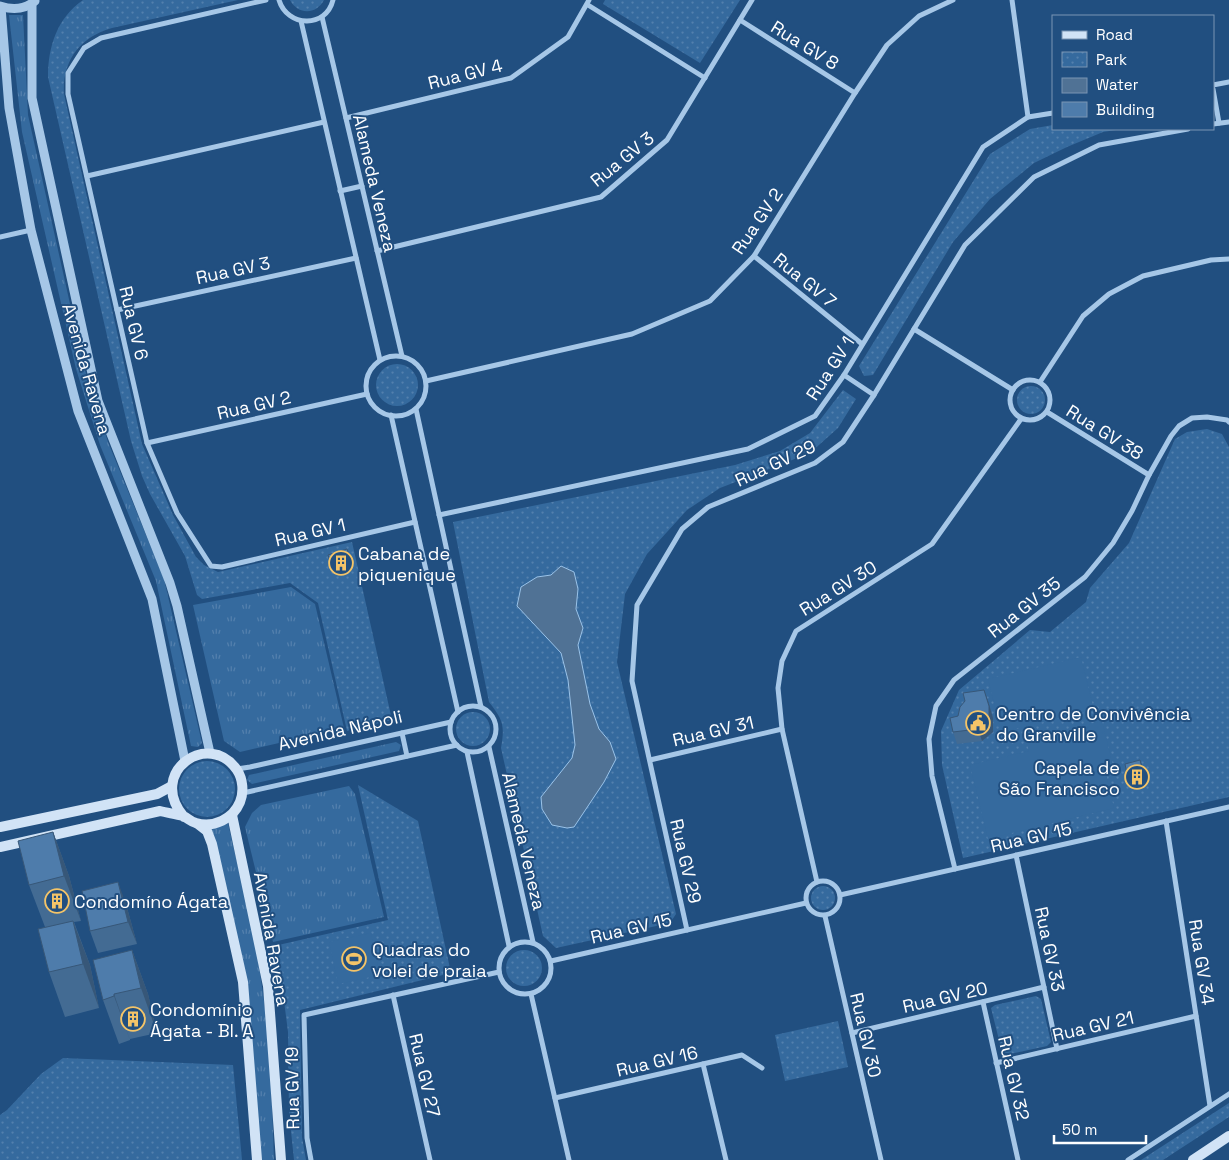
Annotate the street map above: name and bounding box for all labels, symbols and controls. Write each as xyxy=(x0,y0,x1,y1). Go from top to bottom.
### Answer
street label: Rua GV 8 xyxy=(767,15,843,75)
legend xyxy=(1052,15,1214,130)
text: Road xyxy=(1096,25,1133,44)
text: Park xyxy=(1096,50,1127,69)
street label: Rua GV 4 xyxy=(425,54,505,94)
text: Water xyxy=(1096,75,1139,94)
text: Building xyxy=(1096,100,1155,119)
street label: Alameda Veneza xyxy=(348,112,402,254)
street label: Rua GV 3 xyxy=(585,126,659,192)
street label: Rua GV 2 xyxy=(726,183,788,259)
street label: Rua GV 7 xyxy=(769,248,841,312)
street label: Rua GV 3 xyxy=(194,251,272,289)
street label: Rua GV 6 xyxy=(114,284,154,362)
street label: Avenida Ravena xyxy=(57,301,117,437)
street label: Rua GV 1 xyxy=(801,332,859,404)
street label: Rua GV 2 xyxy=(215,385,293,425)
street label: Rua GV 38 xyxy=(1062,399,1148,465)
street label: Rua GV 29 xyxy=(731,434,819,492)
street label: Rua GV 1 xyxy=(272,513,348,551)
place label: Cabana de piquenique xyxy=(358,542,456,586)
building icon: Cabana de piquenique xyxy=(328,550,354,576)
street label: Rua GV 30 xyxy=(795,555,881,621)
street label: Rua GV 35 xyxy=(983,571,1065,643)
place label: Centro de Convivência do Granville xyxy=(996,702,1190,746)
street label: Avenida Nápoli xyxy=(276,705,404,755)
public building icon: Centro de Convivência do Granville xyxy=(965,710,991,736)
street label: Rua GV 31 xyxy=(670,711,756,751)
place label: Capela de São Francisco xyxy=(999,756,1120,800)
building icon: Capela de São Francisco xyxy=(1124,764,1150,790)
street label: Alameda Veneza xyxy=(497,770,551,912)
street label: Rua GV 29 xyxy=(665,816,707,906)
street label: Rua GV 15 xyxy=(988,816,1074,858)
street label: Avenida Ravena xyxy=(249,870,295,1008)
building icon: Condomíno Ágata xyxy=(44,888,70,914)
place label: Condomíno Ágata xyxy=(74,890,228,913)
street label: Rua GV 33 xyxy=(1030,904,1070,994)
street label: Rua GV 15 xyxy=(588,907,674,949)
street label: Rua GV 34 xyxy=(1184,917,1220,1007)
place label: Quadras do volei de praia xyxy=(372,938,487,982)
sports icon: Quadras do volei de praia xyxy=(341,946,367,972)
street label: Rua GV 20 xyxy=(900,976,990,1018)
street label: Rua GV 30 xyxy=(845,990,887,1080)
place label: Condomínio Ágata - Bl. A xyxy=(150,998,254,1042)
street label: Rua GV 21 xyxy=(1050,1005,1136,1047)
building icon: Condomínio Ágata - Bl. A xyxy=(120,1006,146,1032)
street label: Rua GV 27 xyxy=(404,1031,446,1119)
street label: Rua GV 32 xyxy=(993,1033,1035,1123)
street label: Rua GV 16 xyxy=(614,1040,700,1082)
street label: Rua GV 19 xyxy=(280,1046,304,1130)
scale bar xyxy=(1054,1112,1146,1144)
text: 50 m xyxy=(1062,1120,1097,1139)

